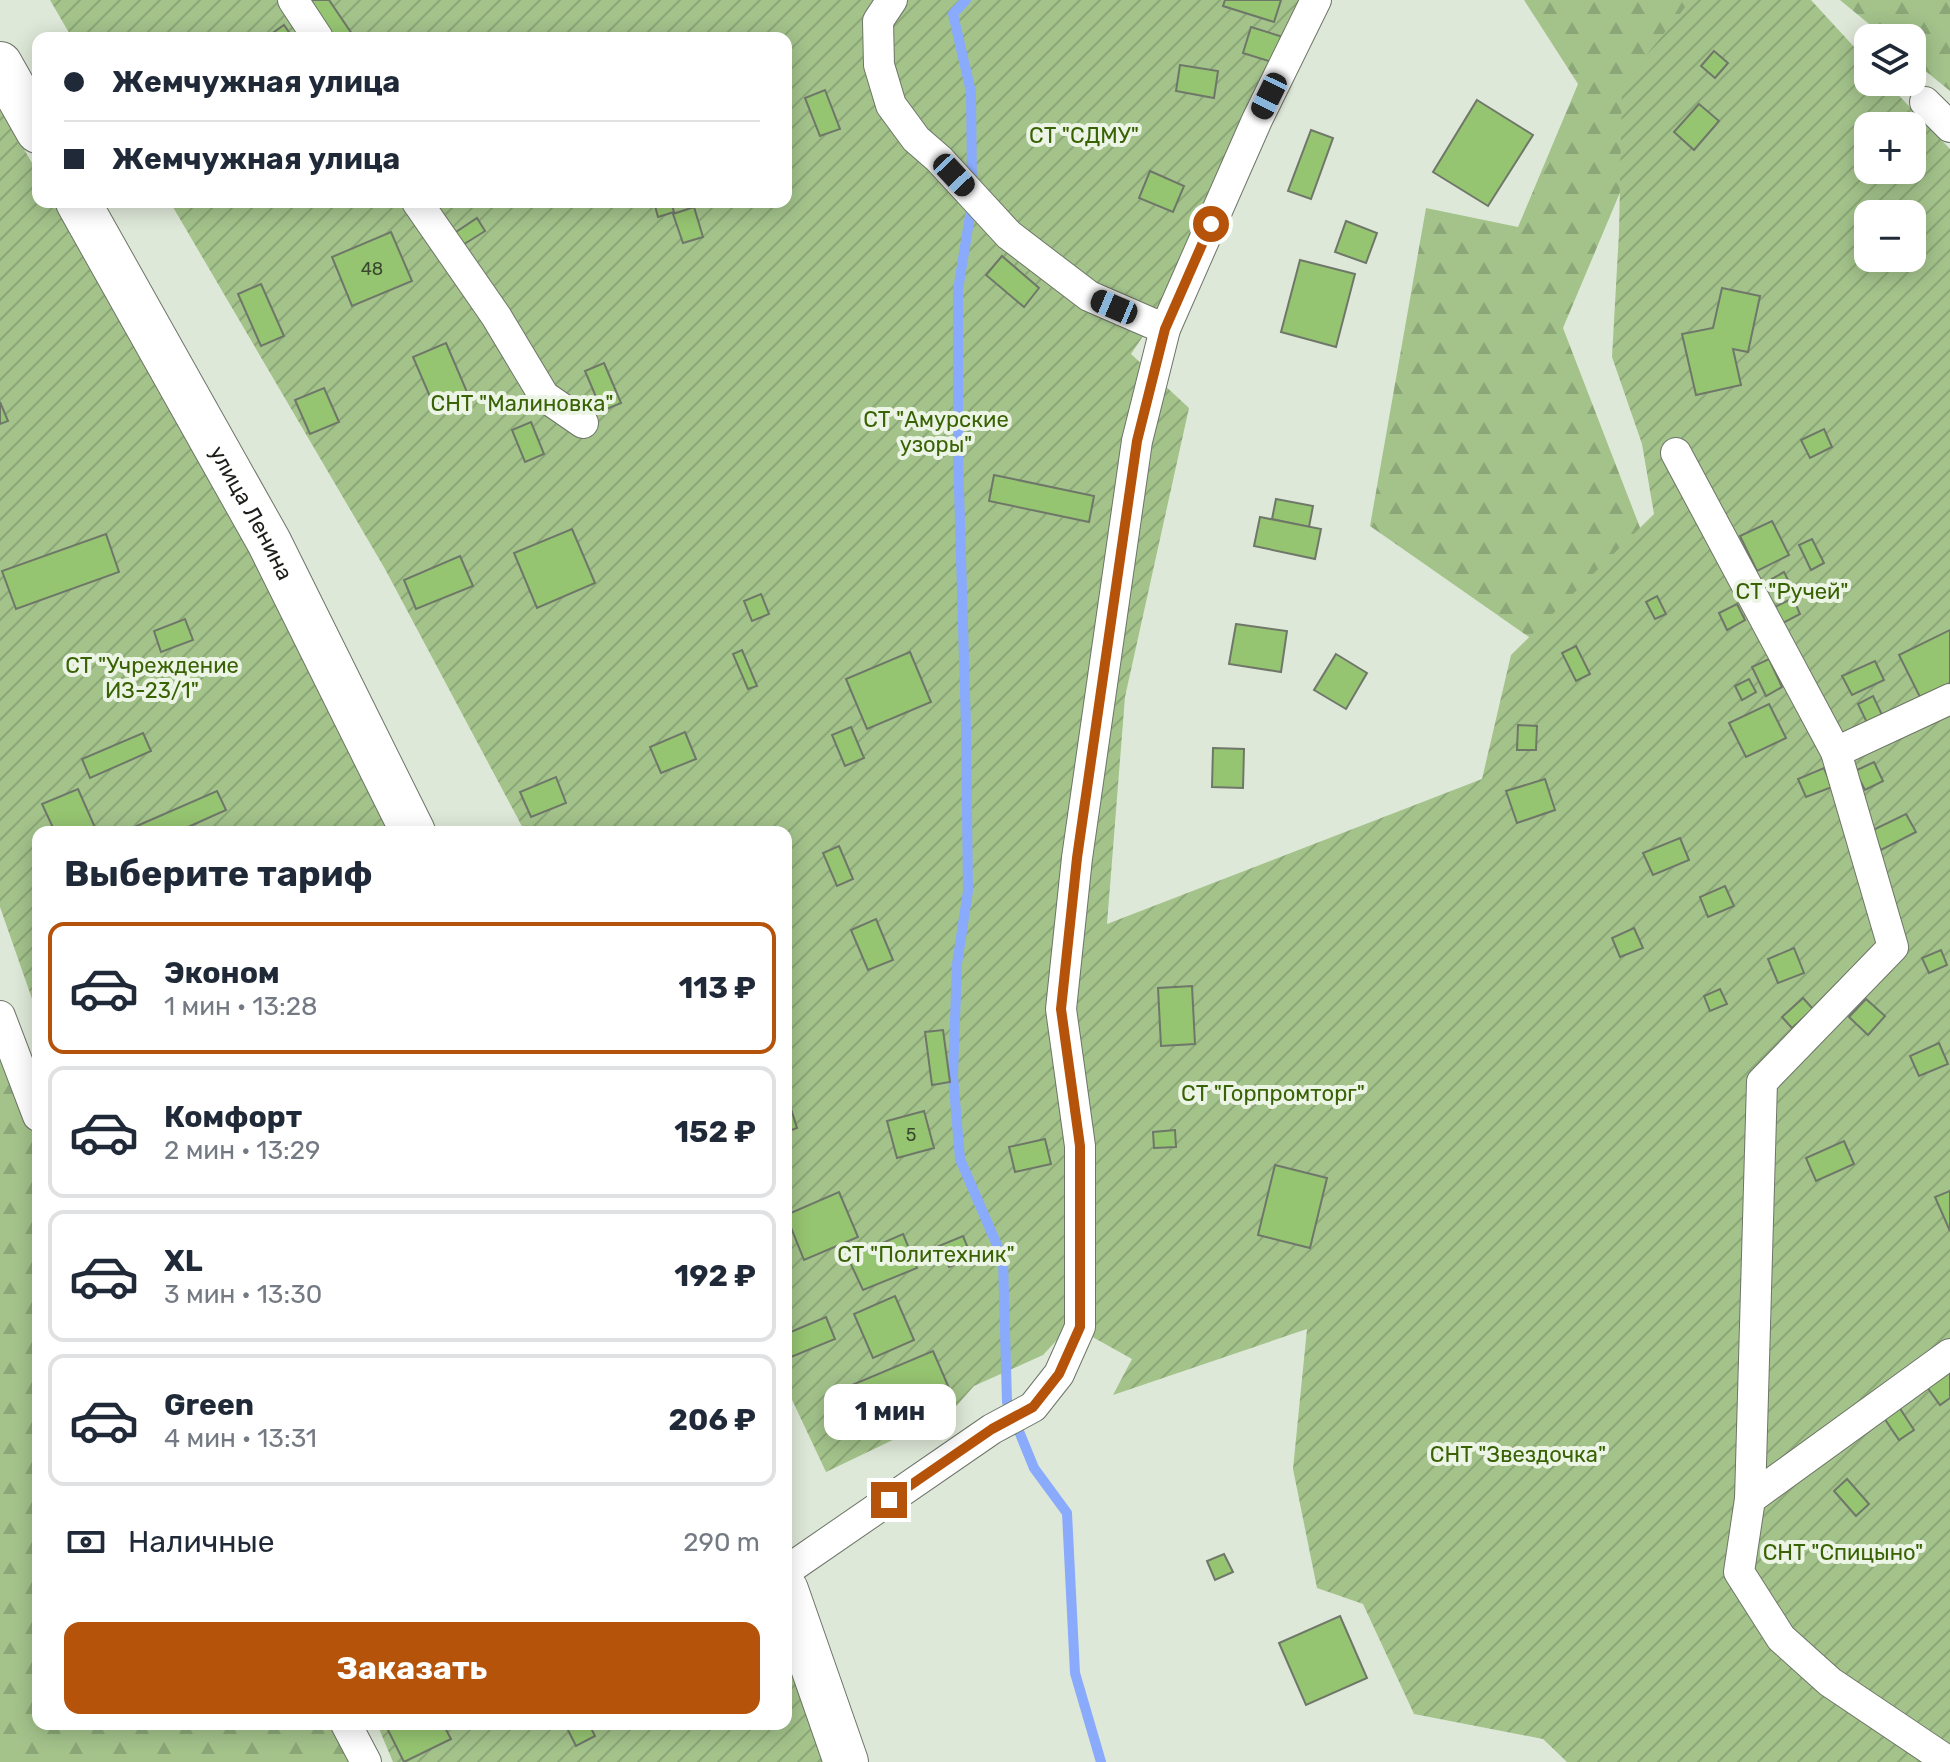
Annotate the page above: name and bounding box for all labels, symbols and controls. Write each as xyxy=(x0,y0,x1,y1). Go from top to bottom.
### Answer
map controls xyxy=(1854,24,1926,272)
button: layers xyxy=(1854,24,1926,96)
text: Жемчужная улица xyxy=(112,64,400,100)
car xyxy=(1248,69,1290,123)
button: + xyxy=(1854,112,1926,184)
park label: СТ "СДМУ" xyxy=(1029,122,1139,149)
text: Жемчужная улица xyxy=(112,141,400,177)
car xyxy=(929,149,979,201)
button: − xyxy=(1854,200,1926,272)
route start xyxy=(1193,206,1229,242)
house number: 48 xyxy=(361,258,383,280)
car xyxy=(1087,287,1141,327)
park label: СНТ "Малиновка" xyxy=(430,390,614,417)
park label: СТ "Амурские узоры" xyxy=(863,406,1009,458)
street label: улица Ленина xyxy=(204,441,299,584)
park label: СТ "Ручей" xyxy=(1735,578,1849,605)
park label: СТ "Учреждение ИЗ-23/1" xyxy=(65,652,239,704)
text: Выберите тариф xyxy=(64,852,373,895)
icon: car xyxy=(68,952,140,1024)
text: Эконом xyxy=(164,955,280,991)
text: 113 ₽ xyxy=(678,970,756,1006)
text: 1 мин · 13:28 xyxy=(164,991,317,1022)
park label: СТ "Горпромторг" xyxy=(1181,1080,1365,1107)
icon: car xyxy=(68,1096,140,1168)
text: Комфорт xyxy=(164,1099,302,1135)
text: 152 ₽ xyxy=(674,1114,756,1150)
house number: 5 xyxy=(906,1124,916,1146)
text: 2 мин · 13:29 xyxy=(164,1135,320,1166)
icon: car xyxy=(68,1240,140,1312)
park label: СТ "Политехник" xyxy=(837,1241,1015,1268)
text: XL xyxy=(164,1243,203,1279)
text: 192 ₽ xyxy=(674,1258,756,1294)
text: 3 мин · 13:30 xyxy=(164,1279,322,1310)
icon: car xyxy=(68,1384,140,1456)
callout: 1 мин xyxy=(823,1384,955,1440)
text: Green xyxy=(164,1387,254,1423)
text: 1 мин xyxy=(855,1396,925,1427)
text: 206 ₽ xyxy=(669,1402,756,1438)
text: 4 мин · 13:31 xyxy=(164,1423,317,1454)
park label: СНТ "Звездочка" xyxy=(1430,1441,1606,1468)
route end xyxy=(871,1482,907,1518)
icon: cash xyxy=(64,1520,108,1564)
text: Наличные xyxy=(128,1524,274,1560)
text: 290 m xyxy=(683,1527,760,1558)
park label: СНТ "Спицыно" xyxy=(1763,1539,1923,1566)
button: Заказать xyxy=(64,1622,760,1714)

